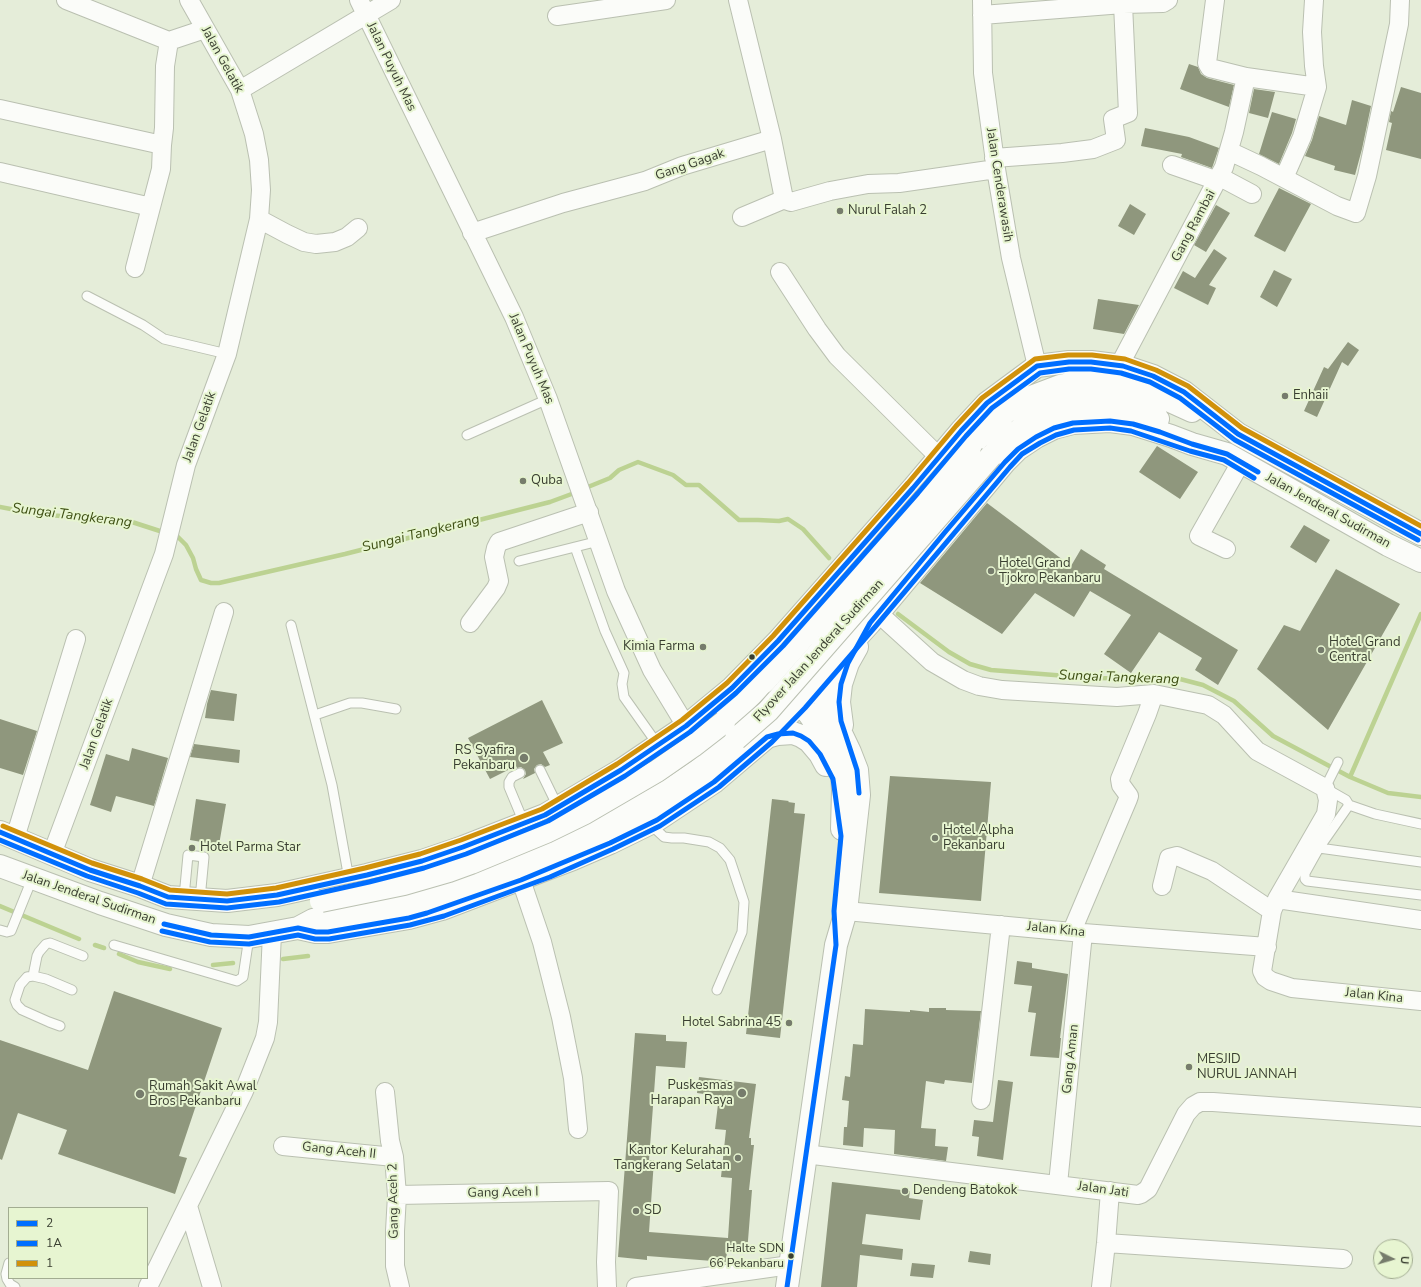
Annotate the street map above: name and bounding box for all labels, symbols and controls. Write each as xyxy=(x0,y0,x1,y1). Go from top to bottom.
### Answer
street label: Jalan Puyuh Mas xyxy=(363,20,419,114)
street label: Jalan Gelatik xyxy=(197,24,247,96)
street label: Jalan Cenderawasih xyxy=(982,127,1016,243)
street label: Gang Gagak xyxy=(653,146,727,184)
street label: Gang Rambai xyxy=(1169,188,1219,264)
place label: Nurul Falah 2 xyxy=(848,203,927,219)
marker: Nurul Falah 2 xyxy=(835,206,845,216)
street label: Jalan Puyuh Mas xyxy=(505,311,557,407)
place label: Enhaii xyxy=(1293,388,1328,404)
street label: Jalan Gelatik xyxy=(180,390,220,464)
marker: Enhaii xyxy=(1280,391,1290,401)
street label: Jalan Jenderal Sudirman xyxy=(1263,470,1393,552)
place label: Quba xyxy=(531,473,563,489)
marker: Quba xyxy=(518,476,528,486)
water label: Sungai Tangkerang xyxy=(11,500,133,532)
water label: Sungai Tangkerang xyxy=(360,511,482,557)
place label: Hotel Grand Tjokro Pekanbaru xyxy=(999,556,1101,587)
marker: Hotel Grand Tjokro Pekanbaru xyxy=(986,566,996,576)
street label: Flyover Jalan Jenderal Sudirman xyxy=(751,577,887,725)
place label: Hotel Grand Central xyxy=(1329,635,1401,666)
place label: Kimia Farma xyxy=(623,639,695,655)
marker: Kimia Farma xyxy=(698,642,708,652)
marker: Hotel Grand Central xyxy=(1316,645,1326,655)
unlabelled marker xyxy=(747,652,757,662)
water label: Sungai Tangkerang xyxy=(1058,668,1180,688)
street label: Jalan Gelatik xyxy=(77,697,117,771)
place label: RS Syafira Pekanbaru xyxy=(453,743,515,774)
marker: RS Syafira Pekanbaru xyxy=(518,752,530,764)
place label: Hotel Alpha Pekanbaru xyxy=(943,823,1014,854)
marker: Hotel Alpha Pekanbaru xyxy=(930,833,940,843)
place label: Hotel Parma Star xyxy=(200,840,301,856)
marker: Hotel Parma Star xyxy=(187,843,197,853)
street label: Jalan Jenderal Sudirman xyxy=(20,868,158,928)
street label: Jalan Kina xyxy=(1026,919,1086,941)
street label: Jalan Kina xyxy=(1344,985,1404,1007)
place label: Hotel Sabrina 45 xyxy=(682,1015,781,1031)
marker: Hotel Sabrina 45 xyxy=(784,1018,794,1028)
street label: Gang Aman xyxy=(1060,1024,1082,1094)
place label: MESJID NURUL JANNAH xyxy=(1197,1052,1297,1083)
marker: MESJID NURUL JANNAH xyxy=(1184,1062,1194,1072)
place label: Puskesmas Harapan Raya xyxy=(651,1078,733,1109)
place label: Rumah Sakit Awal Bros Pekanbaru xyxy=(149,1079,257,1110)
marker: Puskesmas Harapan Raya xyxy=(736,1087,748,1099)
marker: Rumah Sakit Awal Bros Pekanbaru xyxy=(134,1088,146,1100)
street label: Gang Aceh II xyxy=(301,1139,377,1163)
place label: Kantor Kelurahan Tangkerang Selatan xyxy=(614,1143,730,1174)
marker: Kantor Kelurahan Tangkerang Selatan xyxy=(733,1153,743,1163)
street label: Gang Aceh 2 xyxy=(386,1163,402,1239)
street label: Jalan Jati xyxy=(1077,1179,1129,1201)
place label: Dendeng Batokok xyxy=(913,1183,1017,1199)
street label: Gang Aceh I xyxy=(467,1185,539,1201)
marker: Dendeng Batokok xyxy=(900,1186,910,1196)
place label: SD xyxy=(644,1203,662,1219)
marker: SD xyxy=(631,1206,641,1216)
legend xyxy=(8,1207,148,1279)
text: 2 xyxy=(46,1215,53,1231)
text: 1A xyxy=(46,1235,62,1251)
north arrow xyxy=(1373,1239,1413,1279)
place label: Halte SDN 66 Pekanbaru xyxy=(709,1242,784,1270)
marker: Halte SDN 66 Pekanbaru xyxy=(786,1251,796,1261)
text: 1 xyxy=(46,1255,53,1271)
text: U xyxy=(1397,1255,1412,1265)

